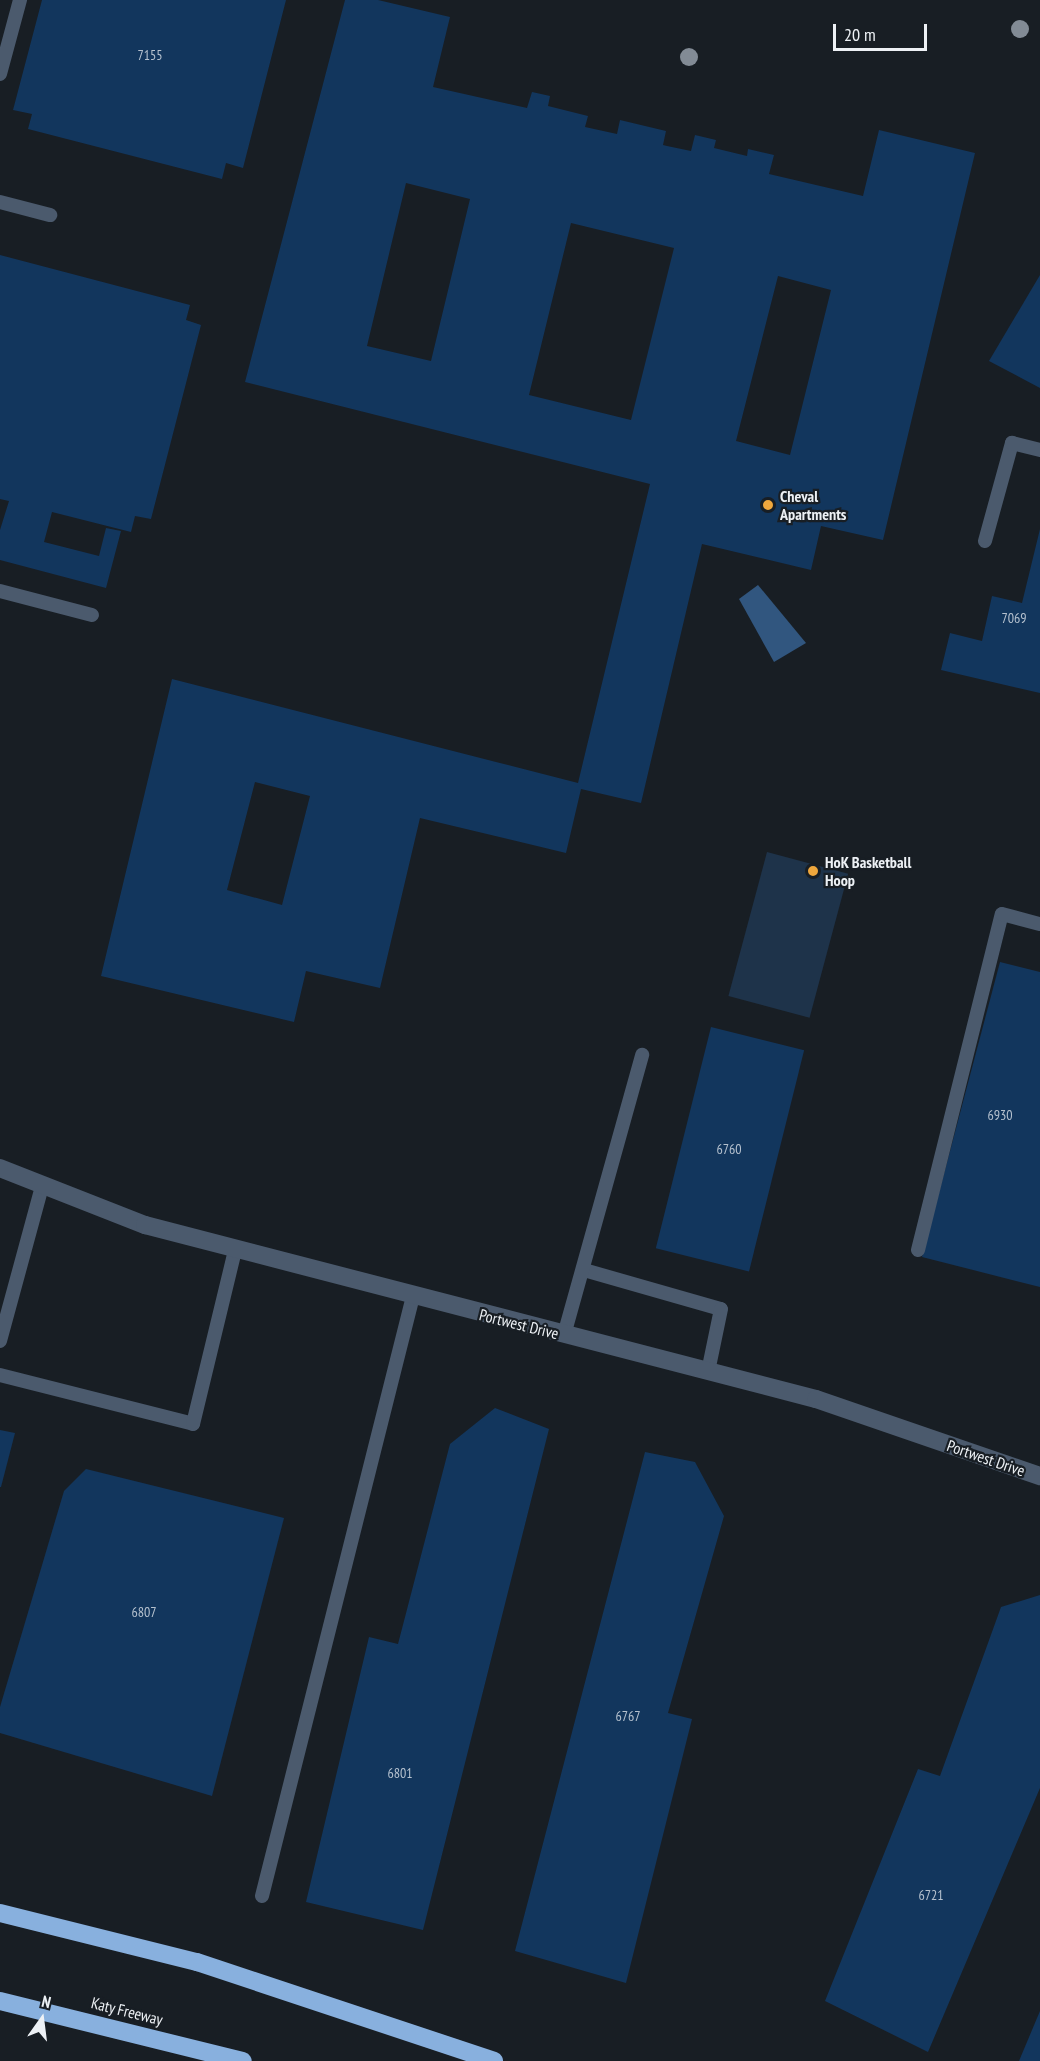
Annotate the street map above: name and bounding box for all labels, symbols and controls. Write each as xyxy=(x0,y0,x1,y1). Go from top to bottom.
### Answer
scale bar xyxy=(836,12,930,50)
text: 20 m xyxy=(844,23,876,46)
house number: 7155 xyxy=(137,47,163,63)
place label: Cheval Apartments xyxy=(780,486,846,524)
marker: Cheval Apartments xyxy=(761,498,775,512)
house number: 7069 xyxy=(1001,610,1027,626)
place label: HoK Basketball Hoop xyxy=(825,852,912,890)
marker: HoK Basketball Hoop xyxy=(806,864,820,878)
house number: 6930 xyxy=(987,1107,1013,1123)
house number: 6760 xyxy=(716,1141,742,1157)
street label: Portwest Drive xyxy=(477,1305,561,1343)
street label: Portwest Drive xyxy=(945,1436,1027,1480)
house number: 6807 xyxy=(131,1604,157,1620)
house number: 6767 xyxy=(615,1708,641,1724)
house number: 6801 xyxy=(387,1765,413,1781)
house number: 6721 xyxy=(918,1887,944,1903)
north arrow xyxy=(12,1989,72,2049)
text: N xyxy=(40,1991,53,2012)
street label: Katy Freeway xyxy=(89,1993,165,2029)

